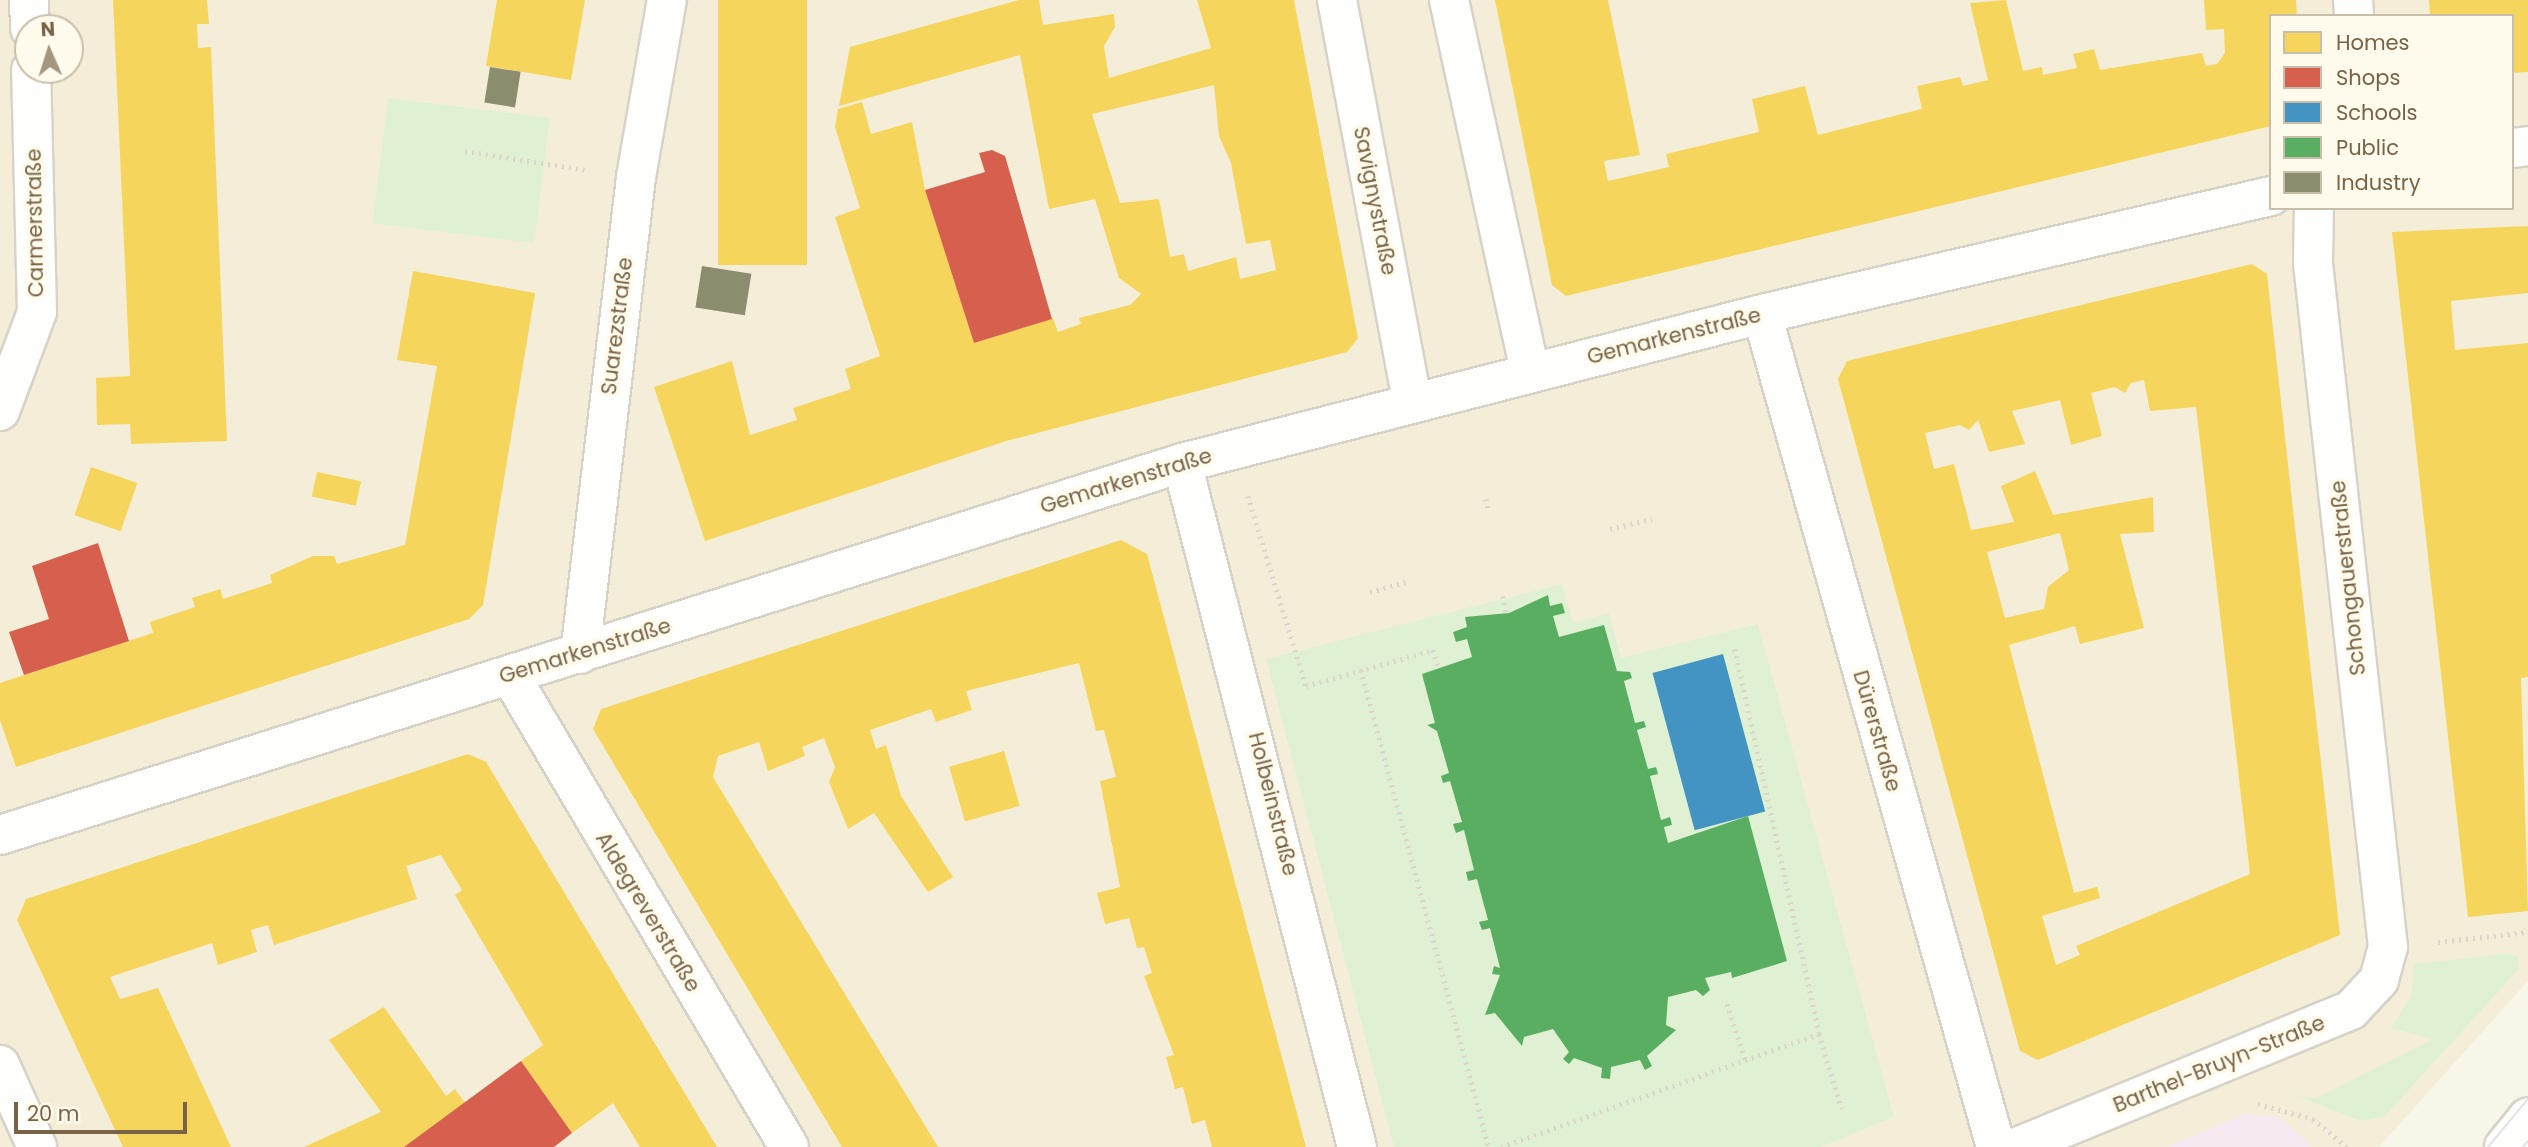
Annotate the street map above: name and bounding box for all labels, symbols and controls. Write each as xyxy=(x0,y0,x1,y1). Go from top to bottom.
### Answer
north arrow xyxy=(14,14,84,84)
legend xyxy=(2269,14,2514,210)
text: N xyxy=(40,16,56,43)
text: Homes xyxy=(2336,28,2410,57)
text: Shops xyxy=(2336,63,2400,92)
text: Schools xyxy=(2336,98,2418,127)
street label: Savignystraße xyxy=(1348,125,1402,277)
text: Public xyxy=(2336,133,2399,162)
street label: Carmerstraße xyxy=(21,148,49,298)
text: Industry xyxy=(2336,168,2421,197)
street label: Suarezstraße xyxy=(596,256,638,396)
street label: Gemarkenstraße xyxy=(1584,302,1764,370)
street label: Gemarkenstraße xyxy=(1037,443,1215,519)
street label: Schongauerstraße xyxy=(2325,479,2371,677)
street label: Gemarkenstraße xyxy=(496,613,674,689)
street label: Dürerstraße xyxy=(1848,667,1906,795)
street label: Holbeinstraße xyxy=(1243,730,1303,878)
street label: Aldegreverstraße xyxy=(590,827,706,997)
street label: Barthel-Bruyn-Straße xyxy=(2109,1010,2329,1118)
scale bar xyxy=(18,1088,191,1132)
text: 20 m xyxy=(27,1099,80,1128)

